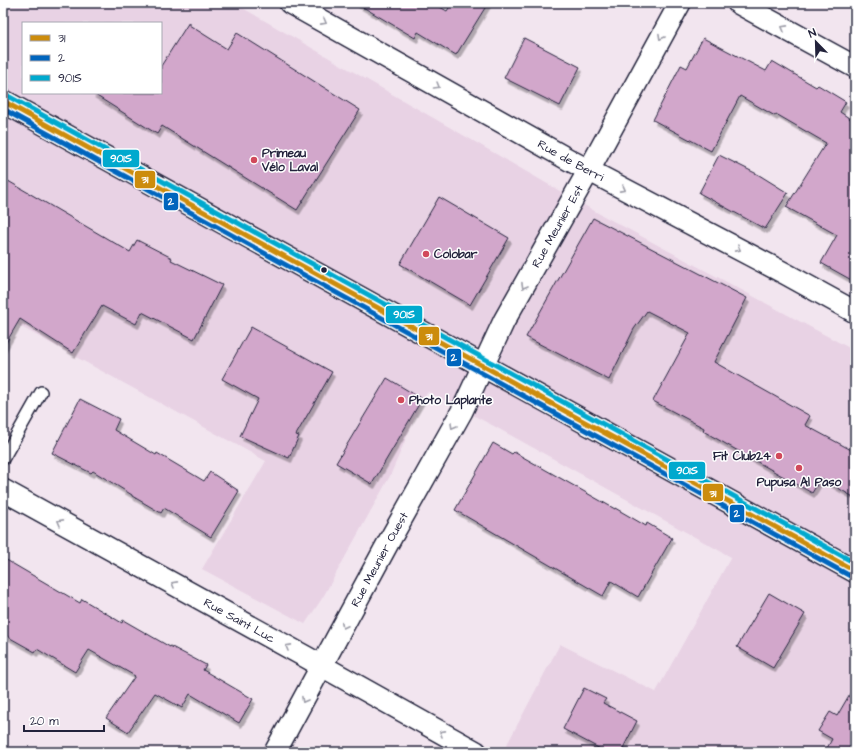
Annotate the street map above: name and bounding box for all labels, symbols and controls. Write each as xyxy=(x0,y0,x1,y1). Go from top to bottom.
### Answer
one-way arrow xyxy=(320,18,327,25)
legend xyxy=(22,22,162,94)
north arrow xyxy=(796,22,836,62)
one-way arrow xyxy=(781,25,788,33)
text: N xyxy=(806,25,818,42)
text: 31 xyxy=(58,30,66,47)
one-way arrow xyxy=(659,33,666,40)
text: 2 xyxy=(58,50,65,67)
text: 901S xyxy=(58,70,82,87)
one-way arrow xyxy=(433,82,440,89)
street label: Rue de Berri xyxy=(534,136,607,186)
place label: Primeau Vélo Laval xyxy=(261,145,318,176)
line badge: 901S xyxy=(102,149,140,168)
text: 901S xyxy=(110,151,132,166)
marker: Primeau Vélo Laval xyxy=(249,155,259,165)
line badge: 31 xyxy=(134,170,156,189)
text: 31 xyxy=(140,172,149,187)
street label: Rue Meunier Est xyxy=(528,182,588,271)
one-way arrow xyxy=(619,184,626,192)
line badge: 2 xyxy=(163,192,179,211)
text: 2 xyxy=(167,194,175,209)
one-way arrow xyxy=(734,244,741,252)
place label: Colobar xyxy=(434,246,478,263)
marker: Colobar xyxy=(421,249,431,259)
unlabelled marker xyxy=(319,265,329,275)
one-way arrow xyxy=(521,282,528,290)
line badge: 901S xyxy=(385,305,423,324)
text: 901S xyxy=(393,307,415,322)
line badge: 31 xyxy=(418,326,440,346)
text: 31 xyxy=(424,329,433,344)
line badge: 2 xyxy=(446,348,462,367)
text: 2 xyxy=(450,350,458,365)
place label: Photo Laplante xyxy=(409,392,493,410)
marker: Photo Laplante xyxy=(396,395,406,405)
one-way arrow xyxy=(451,422,458,429)
place label: Fit Club24 xyxy=(713,448,772,465)
marker: Fit Club24 xyxy=(774,451,784,461)
line badge: 901S xyxy=(668,461,706,480)
text: 901S xyxy=(676,463,698,478)
marker: Pupusa Al Paso xyxy=(794,463,804,473)
place label: Pupusa Al Paso xyxy=(757,474,841,492)
line badge: 31 xyxy=(702,483,724,502)
text: 31 xyxy=(708,486,717,501)
line badge: 2 xyxy=(729,504,745,523)
text: 2 xyxy=(733,506,741,521)
street label: Rue Meunier Ouest xyxy=(347,509,413,610)
one-way arrow xyxy=(57,519,64,526)
one-way arrow xyxy=(171,582,178,589)
street label: Rue Saint Luc xyxy=(200,594,278,648)
one-way arrow xyxy=(341,622,348,629)
one-way arrow xyxy=(285,644,292,652)
one-way arrow xyxy=(301,696,308,704)
scale bar xyxy=(24,707,104,733)
text: 20 m xyxy=(30,713,59,730)
one-way arrow xyxy=(439,730,446,738)

